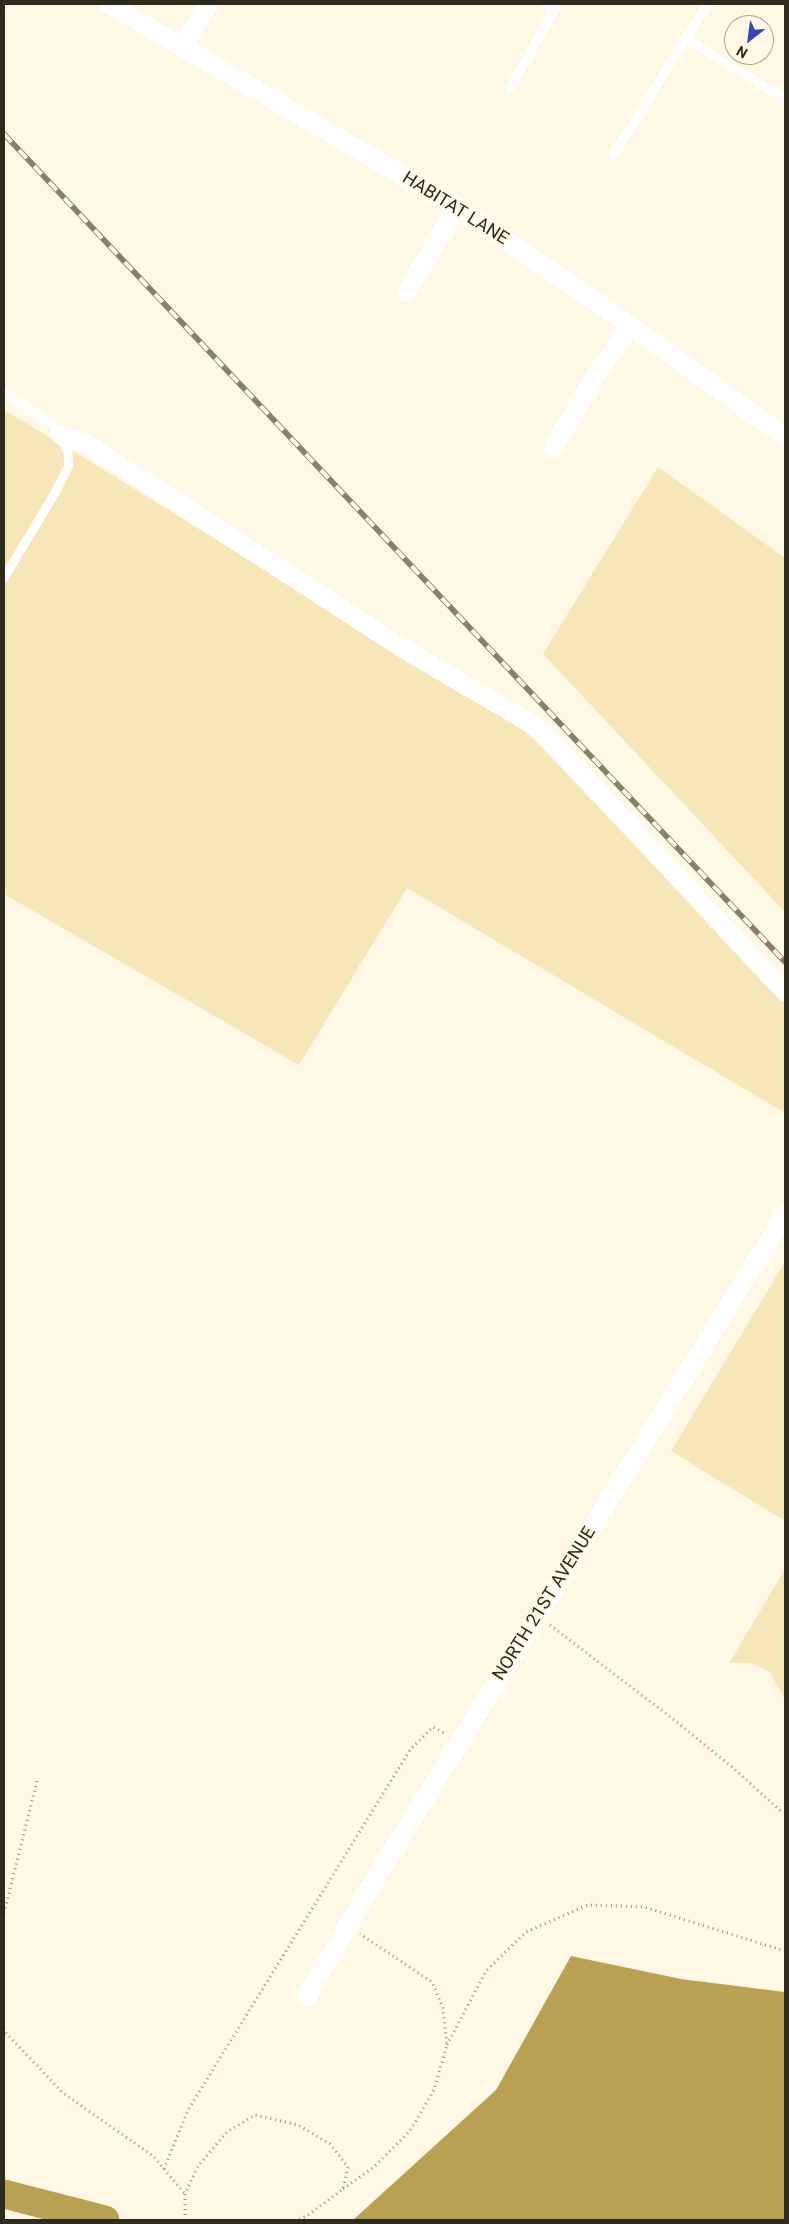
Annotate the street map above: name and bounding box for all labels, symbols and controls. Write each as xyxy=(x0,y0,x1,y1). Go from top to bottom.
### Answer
north arrow xyxy=(724,15,774,65)
text: N xyxy=(734,43,750,62)
street label: HABITAT LANE xyxy=(398,168,512,250)
street label: NORTH 21ST AVENUE xyxy=(489,1523,601,1685)

